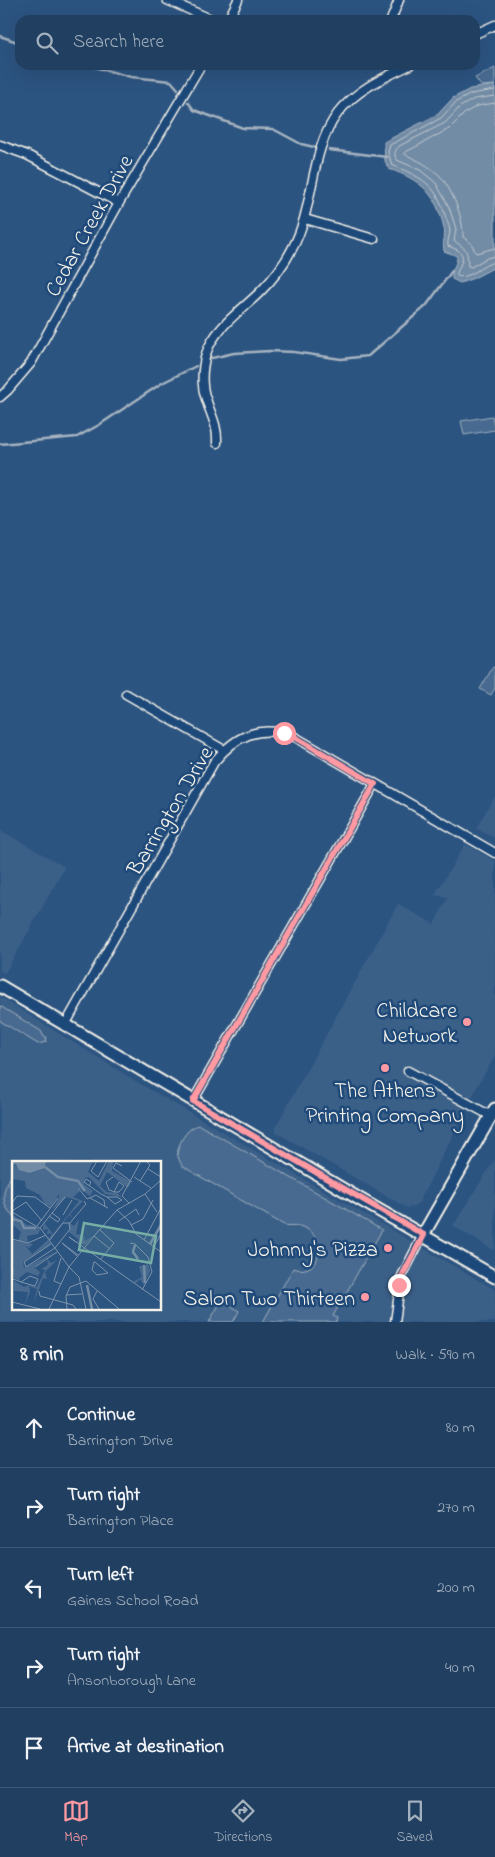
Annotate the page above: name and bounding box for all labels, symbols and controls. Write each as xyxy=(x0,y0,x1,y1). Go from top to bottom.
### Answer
search box xyxy=(15,15,480,70)
icon: search xyxy=(33,29,61,57)
text: Search here xyxy=(73,29,164,56)
street label: Cedar Creek Drive xyxy=(38,149,143,303)
route start xyxy=(273,722,296,745)
street label: Barrington Drive xyxy=(120,741,224,884)
place label: Childcare Network xyxy=(376,996,457,1053)
marker: Childcare Network xyxy=(461,1016,473,1028)
marker: The Athens Printing Company xyxy=(379,1062,391,1074)
place label: The Athens Printing Company xyxy=(306,1076,464,1134)
inset map xyxy=(12,1161,161,1310)
place label: Johnny's Pizza xyxy=(247,1235,378,1268)
marker: Johnny's Pizza xyxy=(382,1242,394,1254)
route end xyxy=(388,1274,411,1297)
place label: Salon Two Thirteen xyxy=(183,1284,355,1316)
marker: Salon Two Thirteen xyxy=(359,1291,371,1303)
text: 8 min xyxy=(20,1340,64,1370)
text: Walk · 590 m xyxy=(396,1343,475,1367)
text: Continue xyxy=(67,1402,135,1429)
icon: ahead xyxy=(20,1414,48,1442)
text: 80 m xyxy=(446,1416,475,1440)
text: Barrington Drive xyxy=(67,1429,173,1453)
text: Turn right xyxy=(67,1482,140,1509)
icon: right xyxy=(20,1494,48,1522)
text: 270 m xyxy=(437,1496,475,1520)
text: Barrington Place xyxy=(67,1509,174,1533)
text: Turn left xyxy=(67,1562,134,1589)
icon: left xyxy=(20,1574,48,1602)
text: 200 m xyxy=(437,1576,475,1600)
text: Gaines School Road xyxy=(67,1589,198,1613)
text: Turn right xyxy=(67,1642,140,1669)
icon: right xyxy=(20,1654,48,1682)
text: 40 m xyxy=(445,1656,475,1680)
text: Ansonborough Lane xyxy=(67,1669,196,1693)
icon: arrive xyxy=(20,1734,48,1762)
text: Arrive at destination xyxy=(67,1734,224,1761)
tab: Map xyxy=(62,1797,90,1848)
tab: Directions xyxy=(214,1797,272,1848)
tab: Saved xyxy=(396,1797,433,1848)

